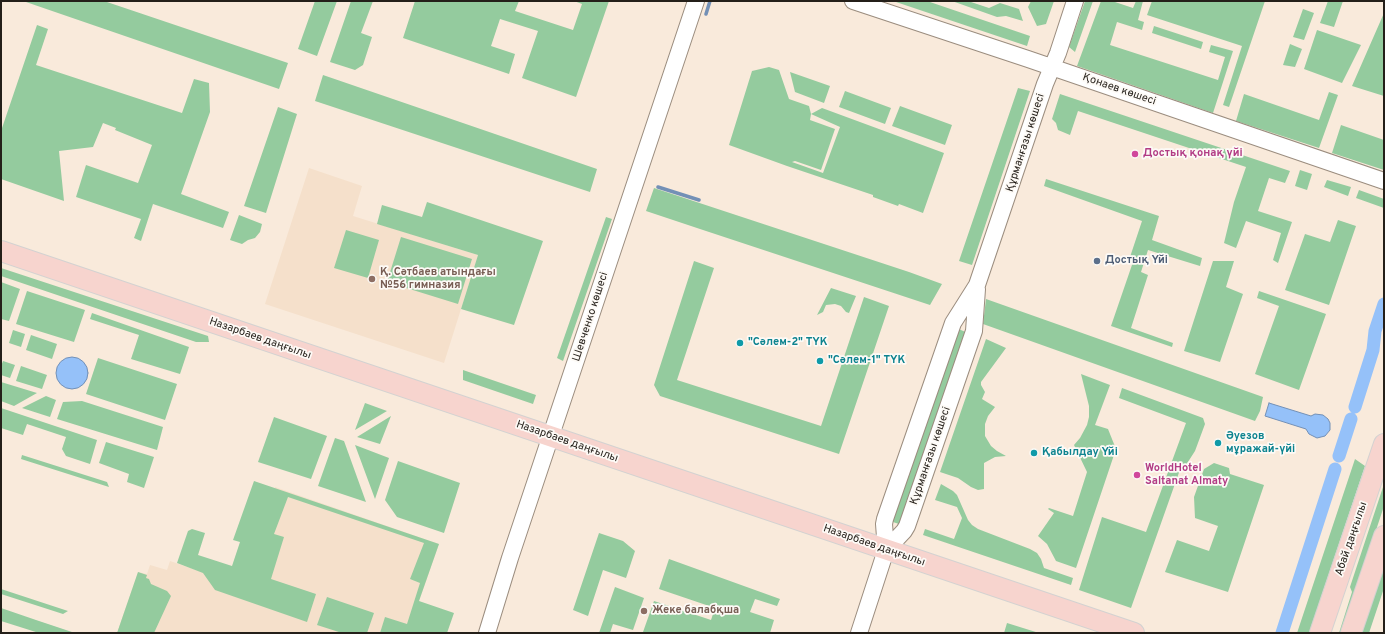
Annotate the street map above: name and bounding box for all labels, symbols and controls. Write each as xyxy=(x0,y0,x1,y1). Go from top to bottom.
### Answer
street label: Қонаев көшесі xyxy=(1081,71,1157,109)
street label: Құрманғазы көшесі xyxy=(1004,92,1048,194)
place label: Достық қонақ үйі xyxy=(1143,147,1243,161)
marker: Достық қонақ үйі xyxy=(1130,149,1140,159)
place label: Достық Үйі xyxy=(1105,254,1168,268)
marker: Достық Үйі xyxy=(1092,256,1102,266)
place label: Қ. Сәтбаев атындағы №56 гимназия xyxy=(380,266,496,292)
street label: Шевченко көшесі xyxy=(570,271,612,363)
marker: Қ. Сәтбаев атындағы №56 гимназия xyxy=(367,274,377,284)
street label: Назарбаев даңғылы xyxy=(207,315,313,363)
place label: "Сәлем-2" ТҮК xyxy=(748,336,828,350)
marker: "Сәлем-2" ТҮК xyxy=(735,338,745,348)
place label: "Сәлем-1" ТҮК xyxy=(828,354,905,368)
marker: "Сәлем-1" ТҮК xyxy=(815,356,825,366)
street label: Құрманғазы көшесі xyxy=(908,405,954,507)
street label: Назарбаев даңғылы xyxy=(514,418,620,466)
place label: Әуезов мұражай-үйі xyxy=(1226,430,1295,456)
marker: Әуезов мұражай-үйі xyxy=(1213,438,1223,448)
place label: Қабылдау Үйі xyxy=(1042,446,1118,460)
marker: Қабылдау Үйі xyxy=(1029,448,1039,458)
place label: WorldHotel Saltanat Almaty xyxy=(1145,462,1228,488)
marker: WorldHotel Saltanat Almaty xyxy=(1132,470,1142,480)
street label: Абай даңғылы xyxy=(1333,500,1371,578)
street label: Назарбаев даңғылы xyxy=(821,522,927,570)
place label: Жеке балабқша xyxy=(652,604,739,618)
marker: Жеке балабқша xyxy=(639,606,649,616)

